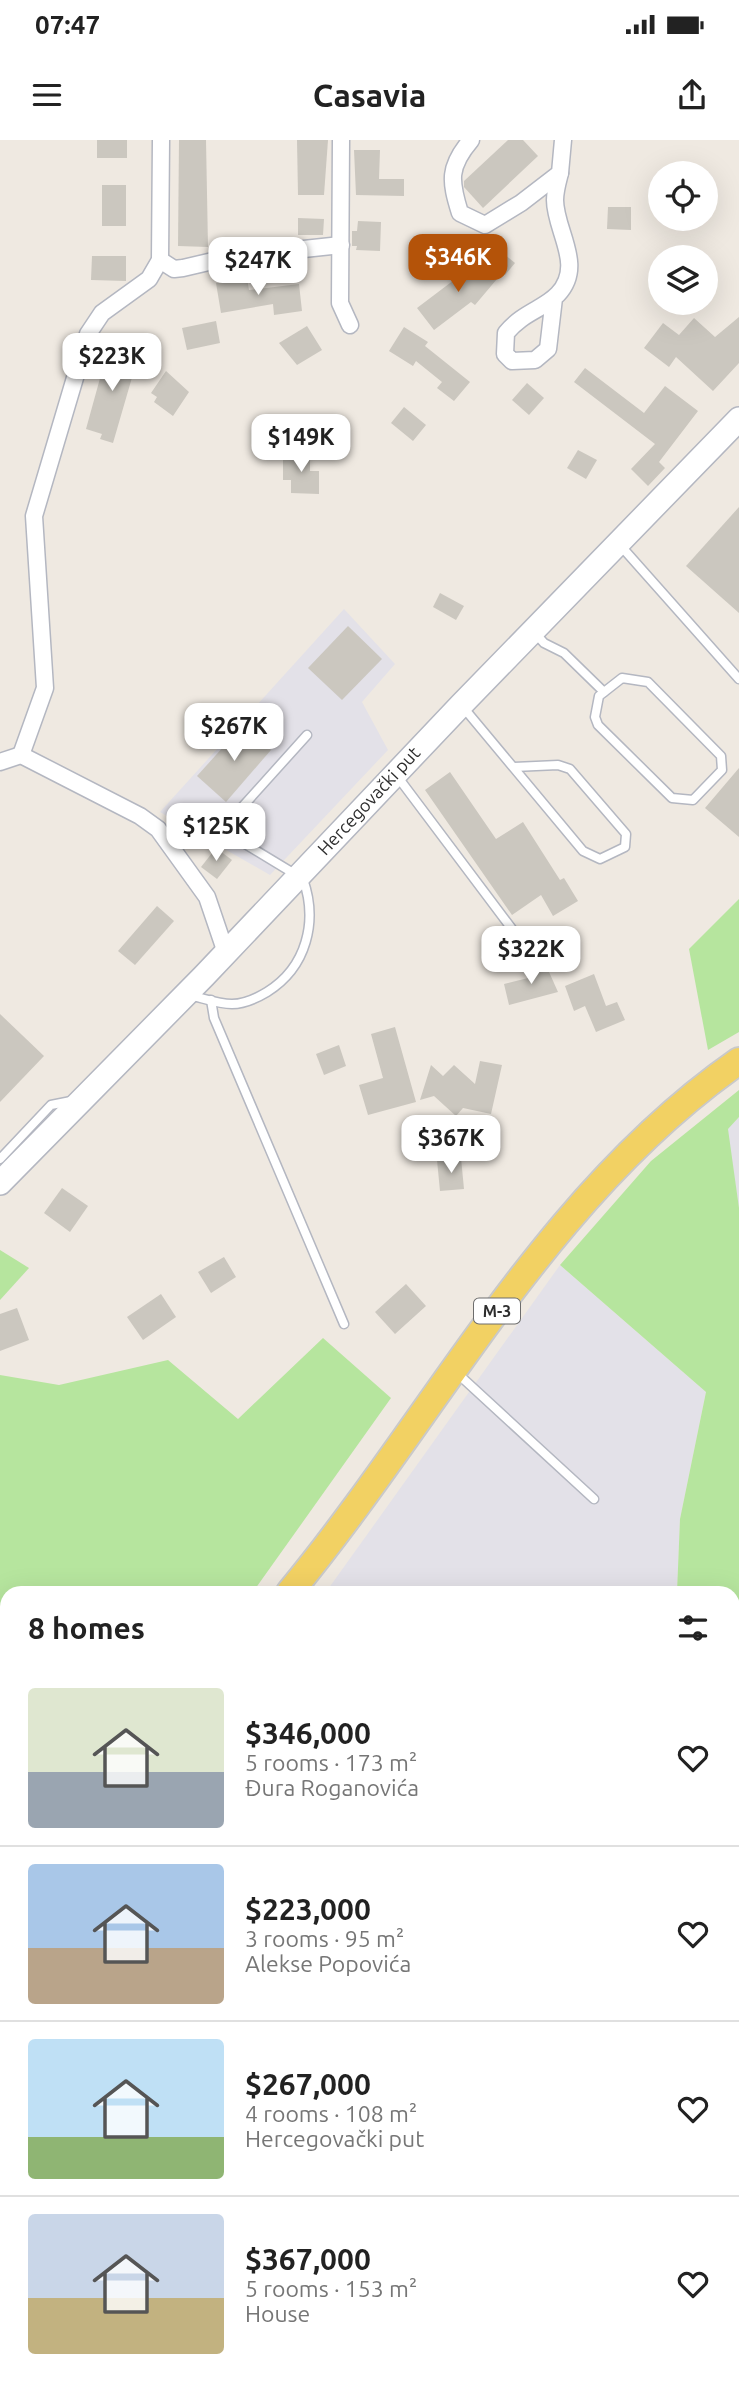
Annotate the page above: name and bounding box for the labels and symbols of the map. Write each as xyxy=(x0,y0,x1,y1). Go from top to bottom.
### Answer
pin: $346K xyxy=(409,234,507,294)
pin: $247K xyxy=(209,237,307,297)
pin: $223K xyxy=(63,334,161,393)
pin: $149K xyxy=(252,414,350,474)
pin: $267K xyxy=(185,704,283,763)
street label: Hercegovački put xyxy=(313,742,423,858)
pin: $125K xyxy=(167,804,265,863)
pin: $322K xyxy=(482,926,580,986)
pin: $367K xyxy=(402,1116,500,1175)
road number: M-3 xyxy=(474,1298,520,1324)

